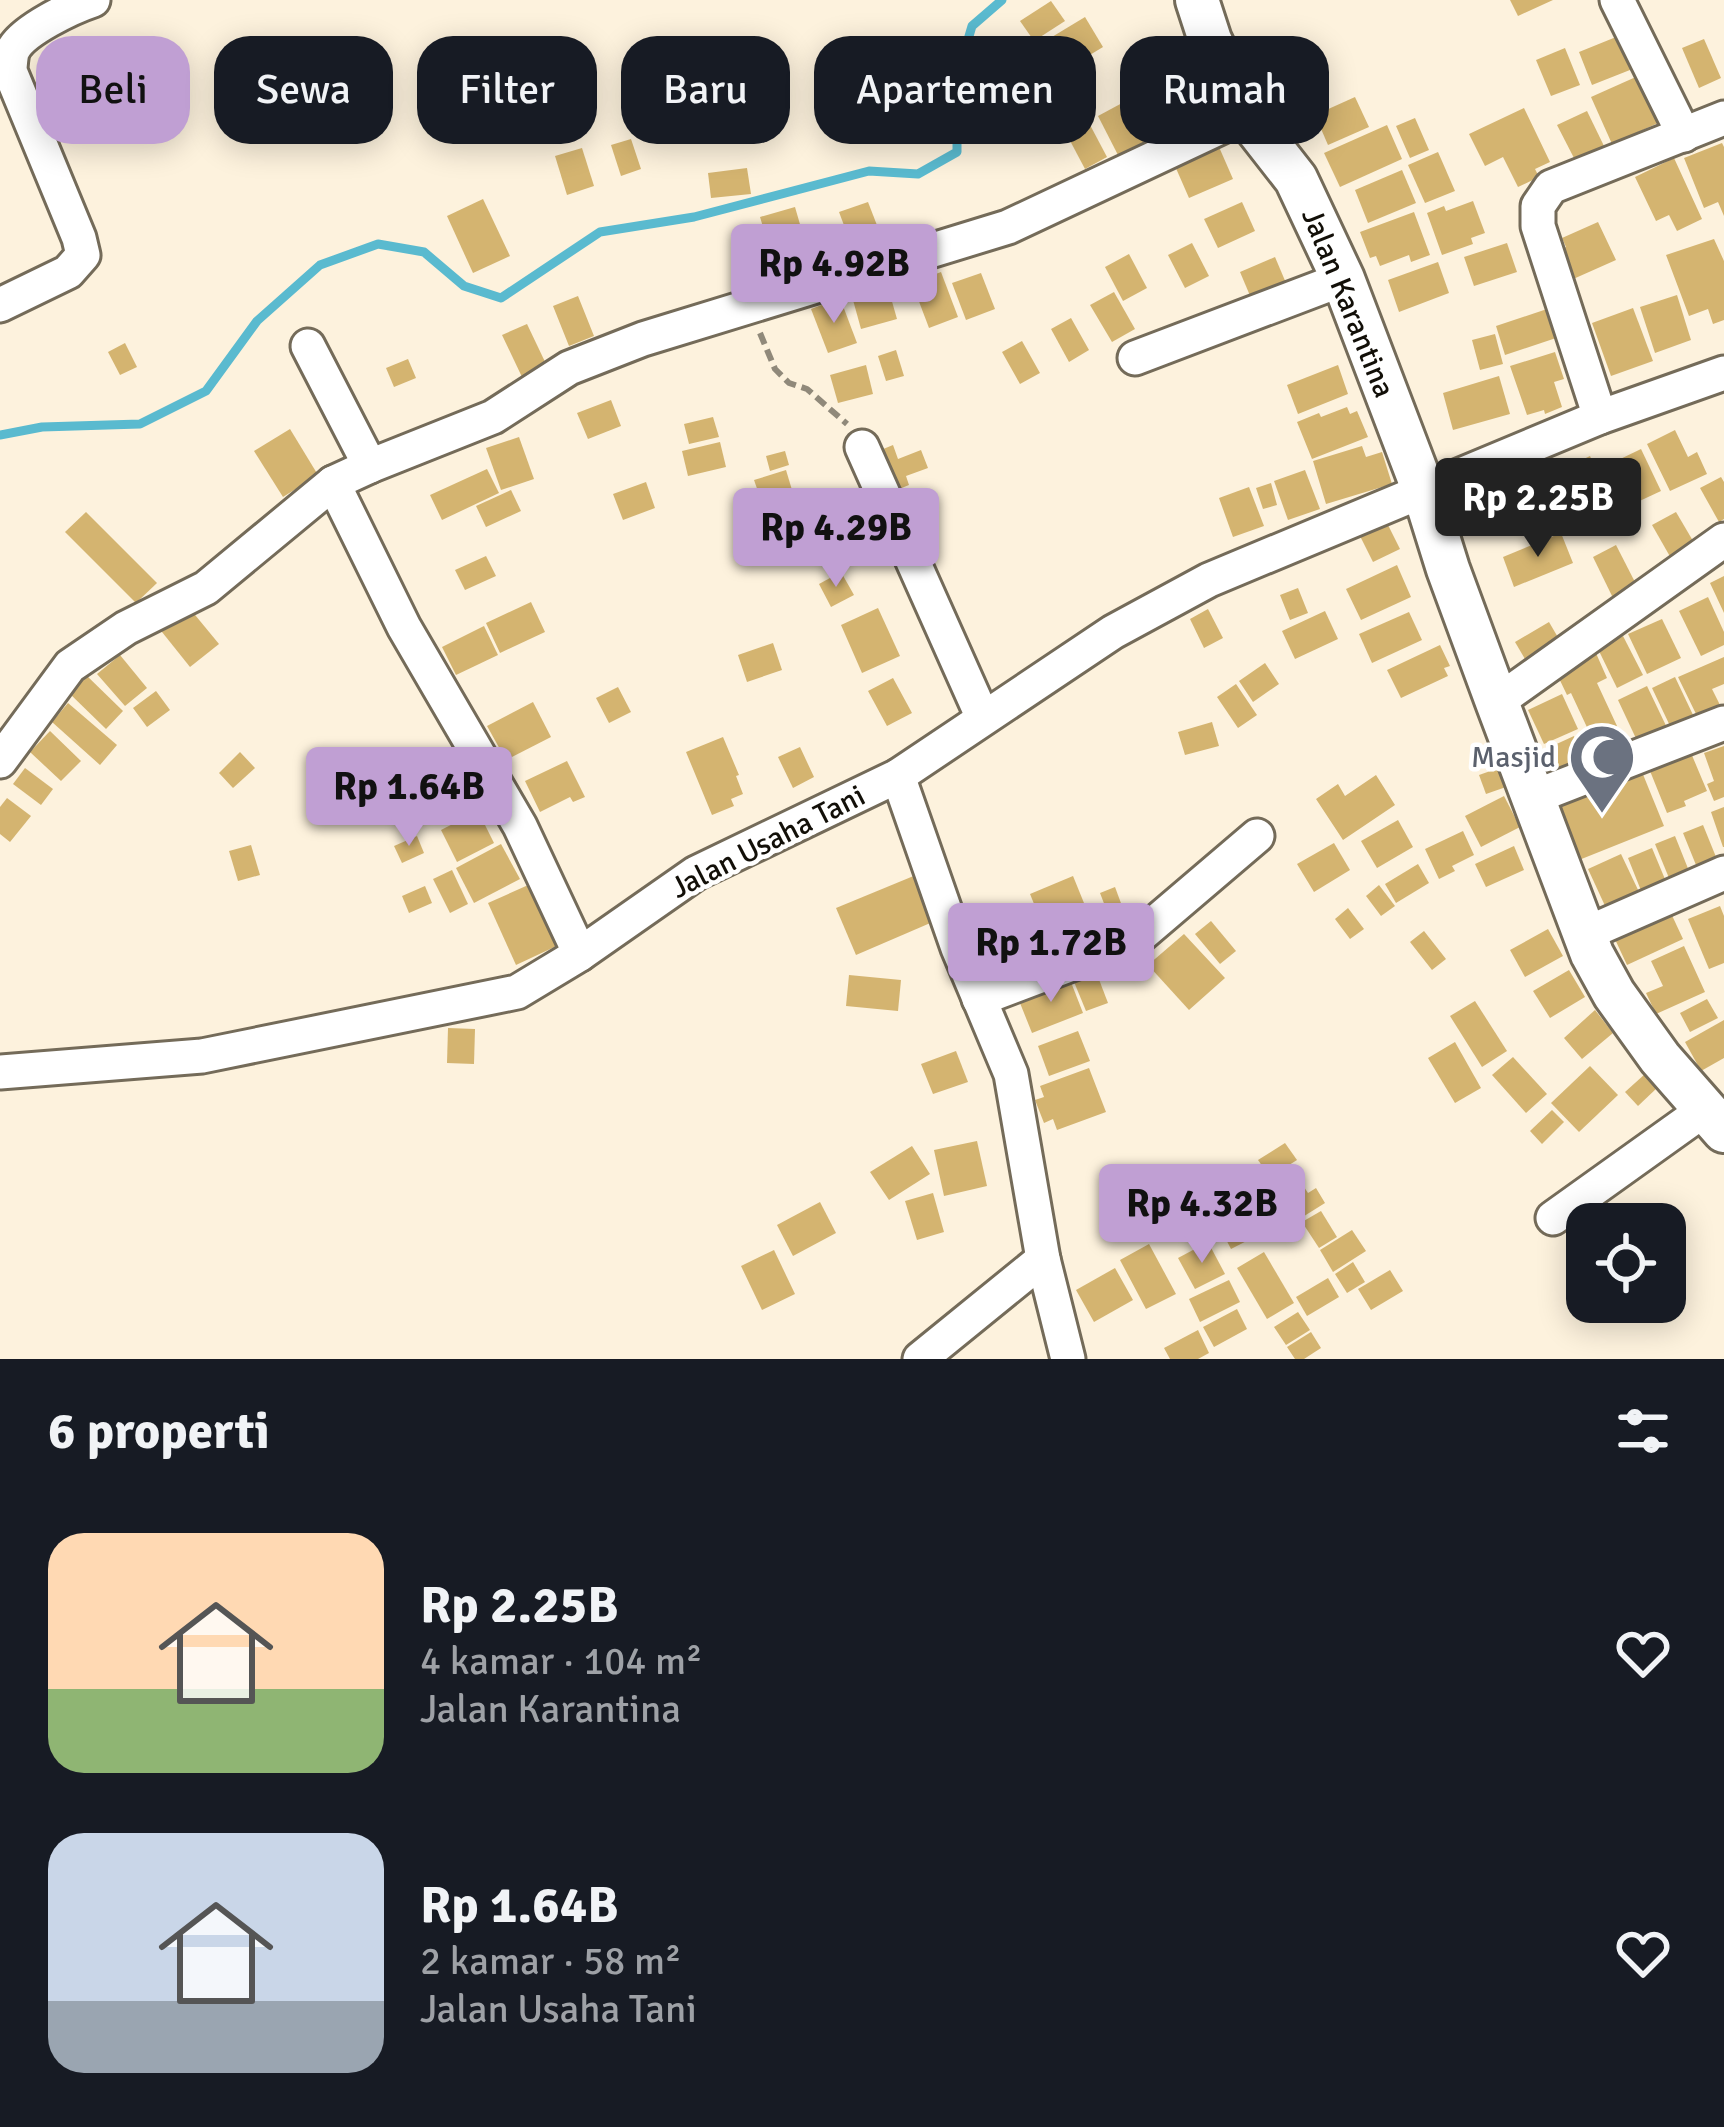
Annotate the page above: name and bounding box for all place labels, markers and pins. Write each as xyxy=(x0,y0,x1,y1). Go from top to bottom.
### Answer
pin: Rp 4.92B xyxy=(710,224,958,326)
pin: Rp 2.25B xyxy=(1414,458,1662,560)
pin: Rp 4.29B xyxy=(712,488,960,590)
mosque icon: Masjid xyxy=(1567,722,1637,816)
place label: Masjid xyxy=(1471,739,1556,776)
pin: Rp 1.64B xyxy=(285,747,533,849)
pin: Rp 1.72B xyxy=(927,903,1175,1005)
pin: Rp 4.32B xyxy=(1078,1164,1326,1266)

